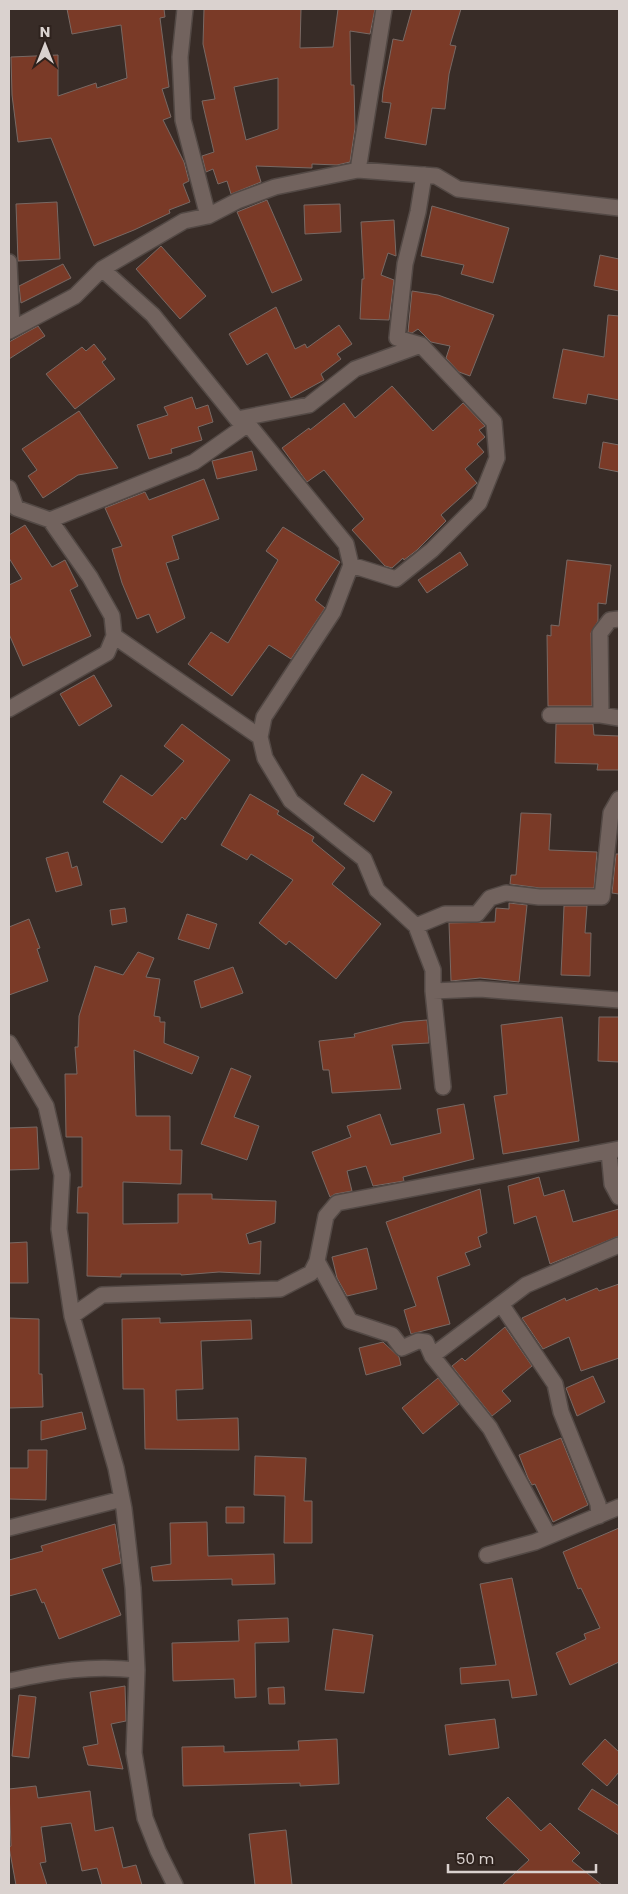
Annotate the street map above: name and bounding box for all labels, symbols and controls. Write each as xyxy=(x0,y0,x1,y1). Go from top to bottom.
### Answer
north arrow xyxy=(20,20,70,70)
text: N xyxy=(40,22,50,42)
scale bar xyxy=(448,1842,596,1874)
text: 50 m xyxy=(456,1848,494,1869)

